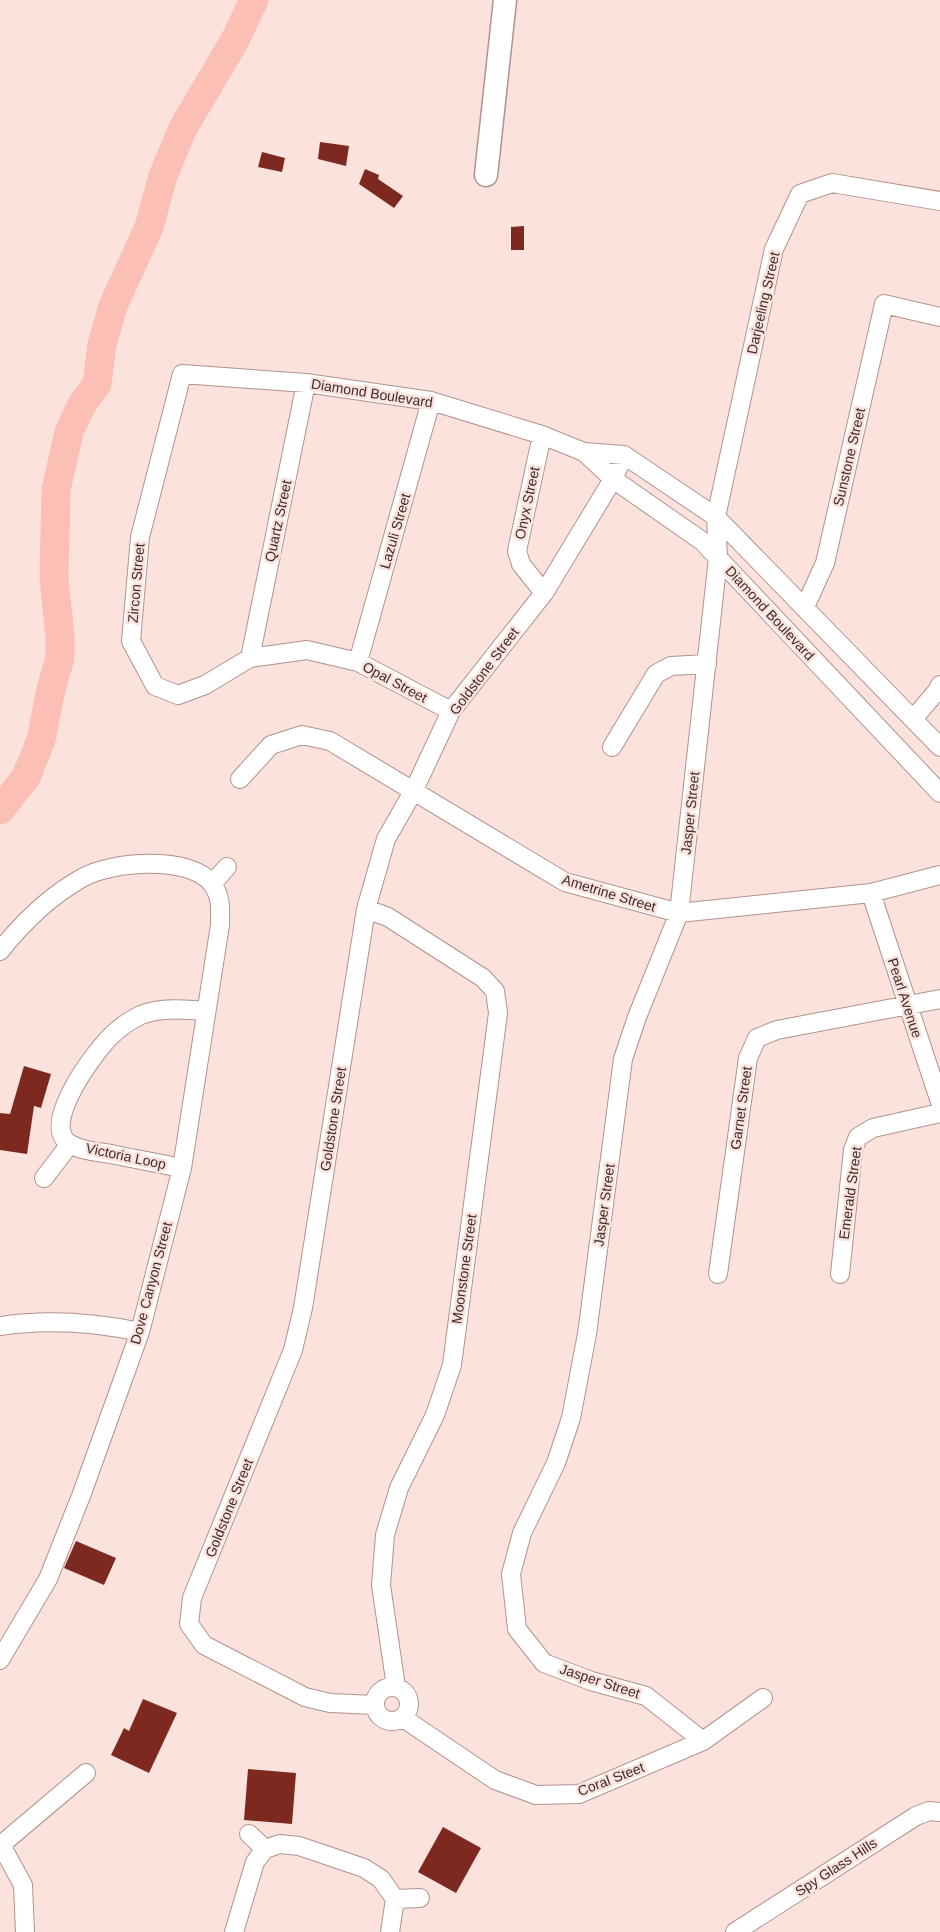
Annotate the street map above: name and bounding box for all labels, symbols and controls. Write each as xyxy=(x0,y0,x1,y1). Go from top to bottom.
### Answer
street label: Darjeeling Street xyxy=(743,250,783,356)
street label: Diamond Boulevard xyxy=(310,375,434,411)
street label: Sunstone Street xyxy=(830,406,868,508)
street label: Onyx Street xyxy=(511,465,543,541)
street label: Quartz Street xyxy=(262,479,295,563)
street label: Lazuli Street xyxy=(377,491,413,571)
street label: Zircon Street xyxy=(125,542,147,624)
street label: Diamond Boulevard xyxy=(722,563,818,663)
street label: Goldstone Street xyxy=(446,624,522,718)
street label: Opal Street xyxy=(360,658,430,706)
street label: Jasper Street xyxy=(678,771,702,855)
street label: Ametrine Street xyxy=(560,871,658,915)
street label: Pearl Avenue xyxy=(885,956,926,1040)
street label: Garnet Street xyxy=(727,1065,755,1151)
street label: Goldstone Street xyxy=(317,1066,349,1172)
street label: Victoria Loop xyxy=(84,1140,168,1172)
street label: Emerald Street xyxy=(836,1146,864,1240)
street label: Jasper Street xyxy=(590,1163,618,1247)
street label: Moonstone Street xyxy=(448,1213,480,1325)
street label: Dove Canyon Street xyxy=(127,1220,175,1346)
street label: Goldstone Street xyxy=(202,1456,256,1560)
street label: Jasper Street xyxy=(558,1661,642,1702)
street label: Coral Steet xyxy=(575,1759,647,1799)
street label: Spy Glass Hills xyxy=(792,1835,880,1899)

